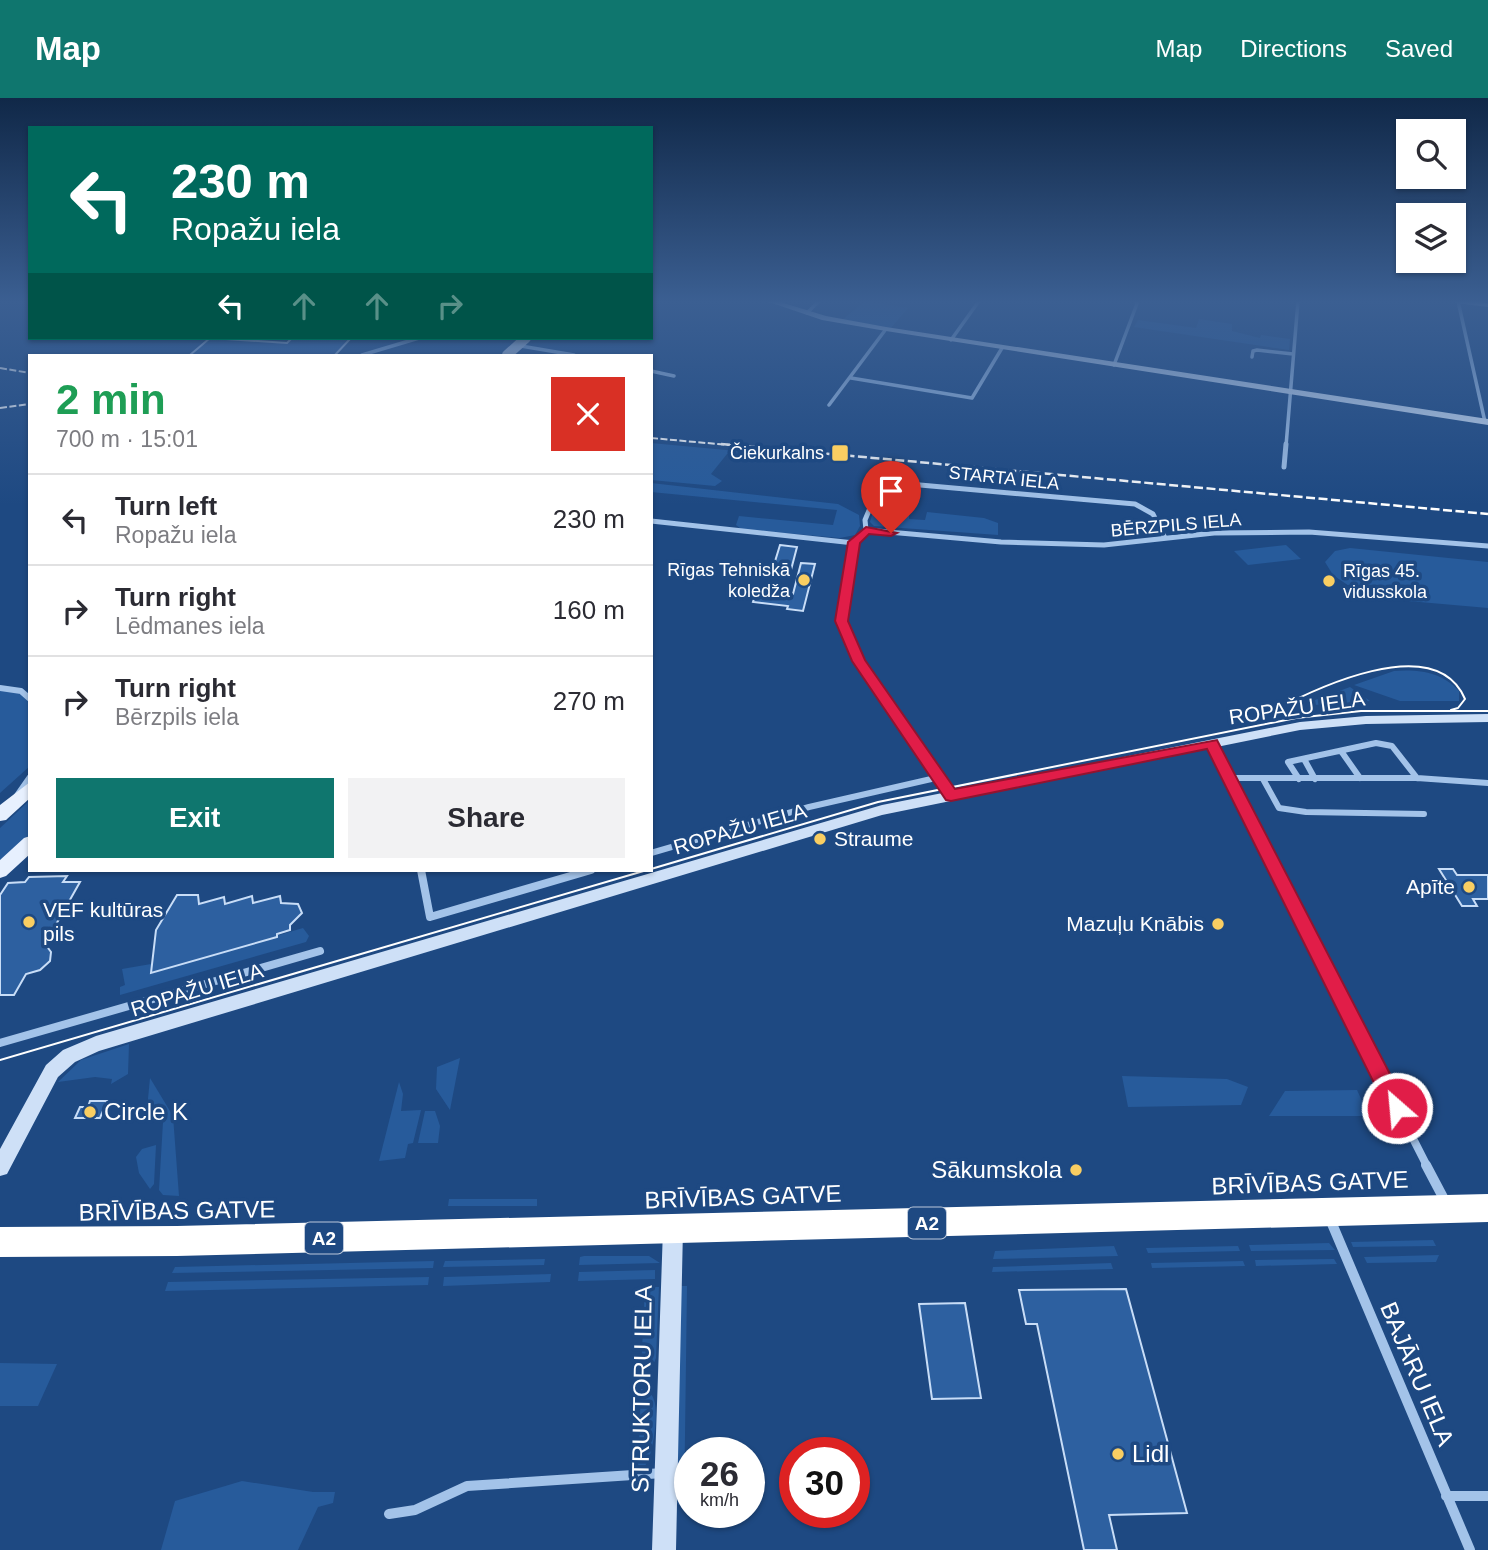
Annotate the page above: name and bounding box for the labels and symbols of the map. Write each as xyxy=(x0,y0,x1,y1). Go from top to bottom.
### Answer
place label: Čiekurkalns xyxy=(730,442,824,463)
marker: Čiekurkalns xyxy=(830,443,850,463)
pin xyxy=(861,461,921,533)
street label: STARTA IELA xyxy=(948,462,1060,494)
street label: BĒRZPILS IELA xyxy=(1110,509,1242,541)
place label: Rīgas Tehniskā koledža xyxy=(667,560,791,601)
place label: Rīgas 45. vidusskola xyxy=(1343,561,1428,602)
marker: Rīgas Tehniskā koledža xyxy=(796,572,812,588)
marker: Rīgas 45. vidusskola xyxy=(1321,573,1337,589)
street label: ROPAŽU IELA xyxy=(1227,687,1367,728)
street label: ROPAŽU IELA xyxy=(671,799,809,858)
place label: Straume xyxy=(834,827,913,850)
marker: Straume xyxy=(812,831,828,847)
place label: Apīte xyxy=(1406,875,1455,898)
marker: Apīte xyxy=(1461,879,1477,895)
place label: VEF kultūras pils xyxy=(43,898,163,945)
place label: Mazuļu Knābis xyxy=(1066,912,1204,935)
marker: VEF kultūras pils xyxy=(21,914,37,930)
marker: Mazuļu Knābis xyxy=(1210,916,1226,932)
street label: ROPAŽU IELA xyxy=(128,958,266,1021)
position arrow xyxy=(1360,1071,1434,1145)
place label: Circle K xyxy=(104,1098,188,1125)
marker: Circle K xyxy=(82,1104,98,1120)
place label: Sākumskola xyxy=(931,1156,1063,1183)
marker: Sākumskola xyxy=(1068,1162,1084,1178)
street label: BRĪVĪBAS GATVE xyxy=(1211,1166,1409,1199)
street label: BRĪVĪBAS GATVE xyxy=(644,1180,842,1213)
street label: BRĪVĪBAS GATVE xyxy=(78,1195,276,1226)
road number: A2 xyxy=(908,1208,946,1238)
road number: A2 xyxy=(305,1222,343,1254)
street label: STRUKTORU IELA xyxy=(626,1285,657,1493)
street label: BAJĀRU IELA xyxy=(1375,1298,1460,1450)
speed limit sign: 30 xyxy=(779,1437,870,1528)
place label: Lidl xyxy=(1132,1440,1169,1467)
marker: Lidl xyxy=(1110,1446,1126,1462)

